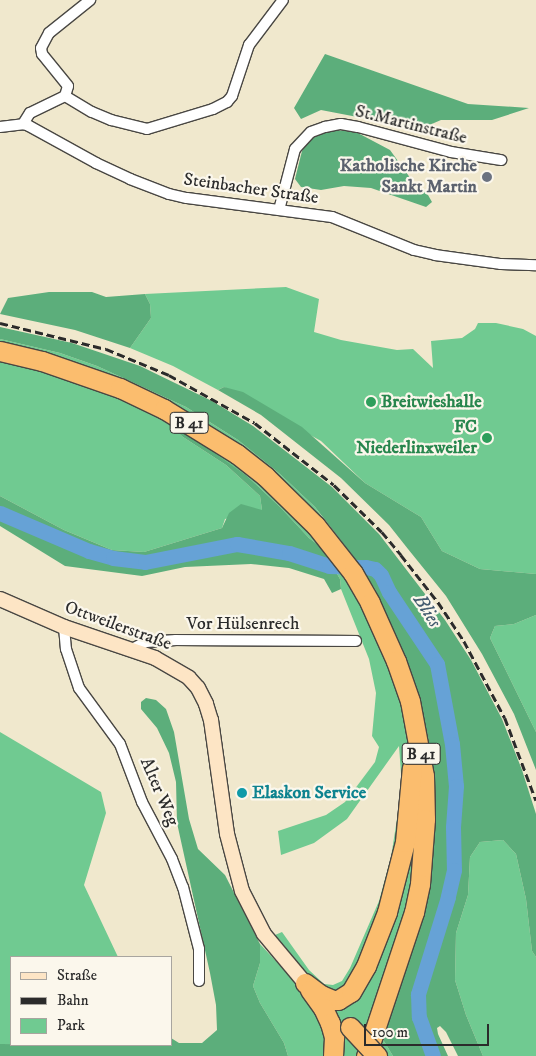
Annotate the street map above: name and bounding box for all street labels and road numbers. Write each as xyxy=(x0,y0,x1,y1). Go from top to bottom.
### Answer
street label: St.Martinstraße xyxy=(353,101,469,149)
street label: Steinbacher Straße xyxy=(182,169,320,209)
road number: B 41 xyxy=(169,409,209,436)
street label: Ottweilerstraße xyxy=(62,597,174,655)
street label: Vor Hülsenrech xyxy=(187,613,299,635)
road number: B 41 xyxy=(401,741,441,768)
street label: Alter Weg xyxy=(135,754,183,830)

